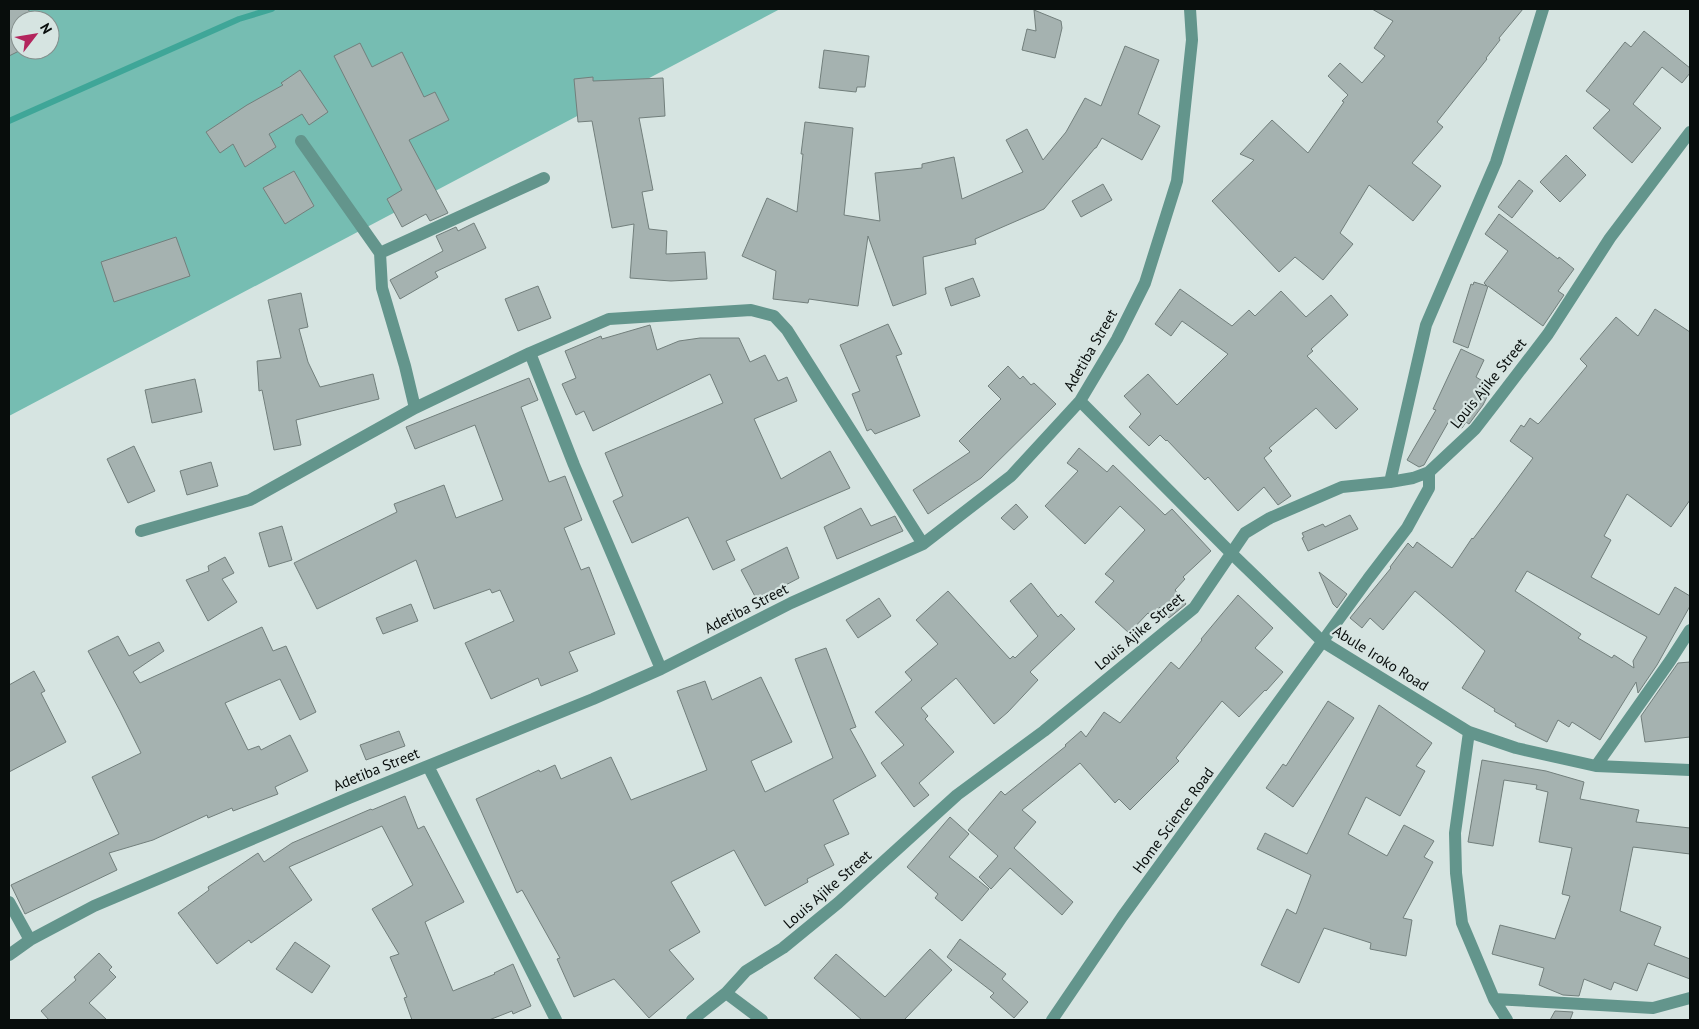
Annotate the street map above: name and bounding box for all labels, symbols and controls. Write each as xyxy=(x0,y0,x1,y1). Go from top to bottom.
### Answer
north arrow xyxy=(10,10,60,60)
text: N xyxy=(36,20,56,37)
street label: Adetiba Street xyxy=(1059,306,1121,394)
street label: Louis Ajike Street xyxy=(1446,334,1530,432)
street label: Adetiba Street xyxy=(701,579,791,637)
street label: Louis Ajike Street xyxy=(1091,588,1187,674)
street label: Abule Iroko Road xyxy=(1330,621,1432,695)
street label: Adetiba Street xyxy=(330,743,422,795)
street label: Home Science Road xyxy=(1128,763,1218,877)
street label: Louis Ajike Street xyxy=(779,846,875,932)

